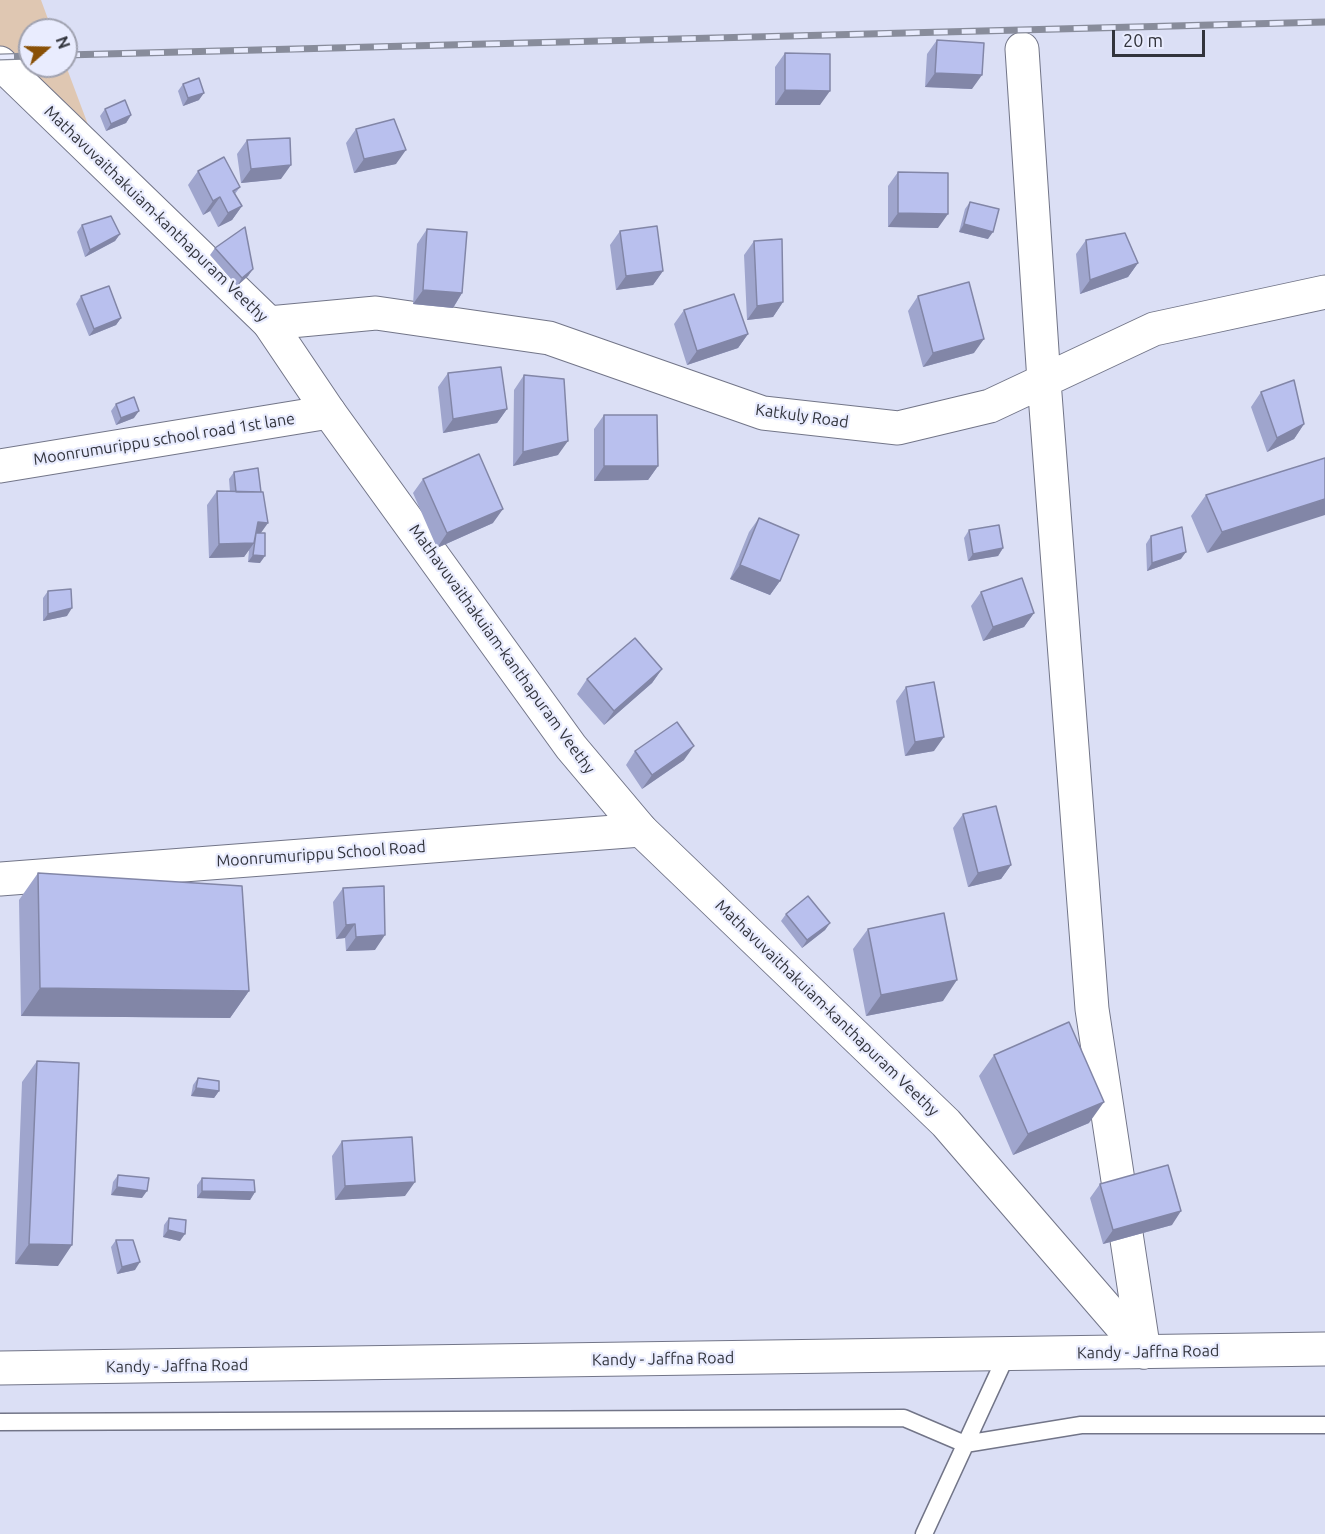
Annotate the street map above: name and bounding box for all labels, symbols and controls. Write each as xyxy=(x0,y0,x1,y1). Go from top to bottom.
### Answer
north arrow xyxy=(18,18,78,78)
scale bar xyxy=(1115,18,1208,56)
text: 20 m xyxy=(1123,30,1163,50)
text: N xyxy=(53,34,74,51)
street label: Mathavuvaithakuiam-kanthapuram Veethy xyxy=(40,102,272,326)
street label: Katkuly Road xyxy=(754,400,850,432)
street label: Moonrumurippu school road 1st lane xyxy=(32,409,296,469)
street label: Mathavuvaithakuiam-kanthapuram Veethy xyxy=(405,521,599,777)
street label: Moonrumurippu School Road xyxy=(216,837,426,871)
street label: Mathavuvaithakuiam-kanthapuram Veethy xyxy=(711,896,943,1120)
street label: Kandy - Jaffna Road xyxy=(1077,1341,1219,1363)
street label: Kandy - Jaffna Road xyxy=(592,1348,734,1370)
street label: Kandy - Jaffna Road xyxy=(106,1355,248,1377)

